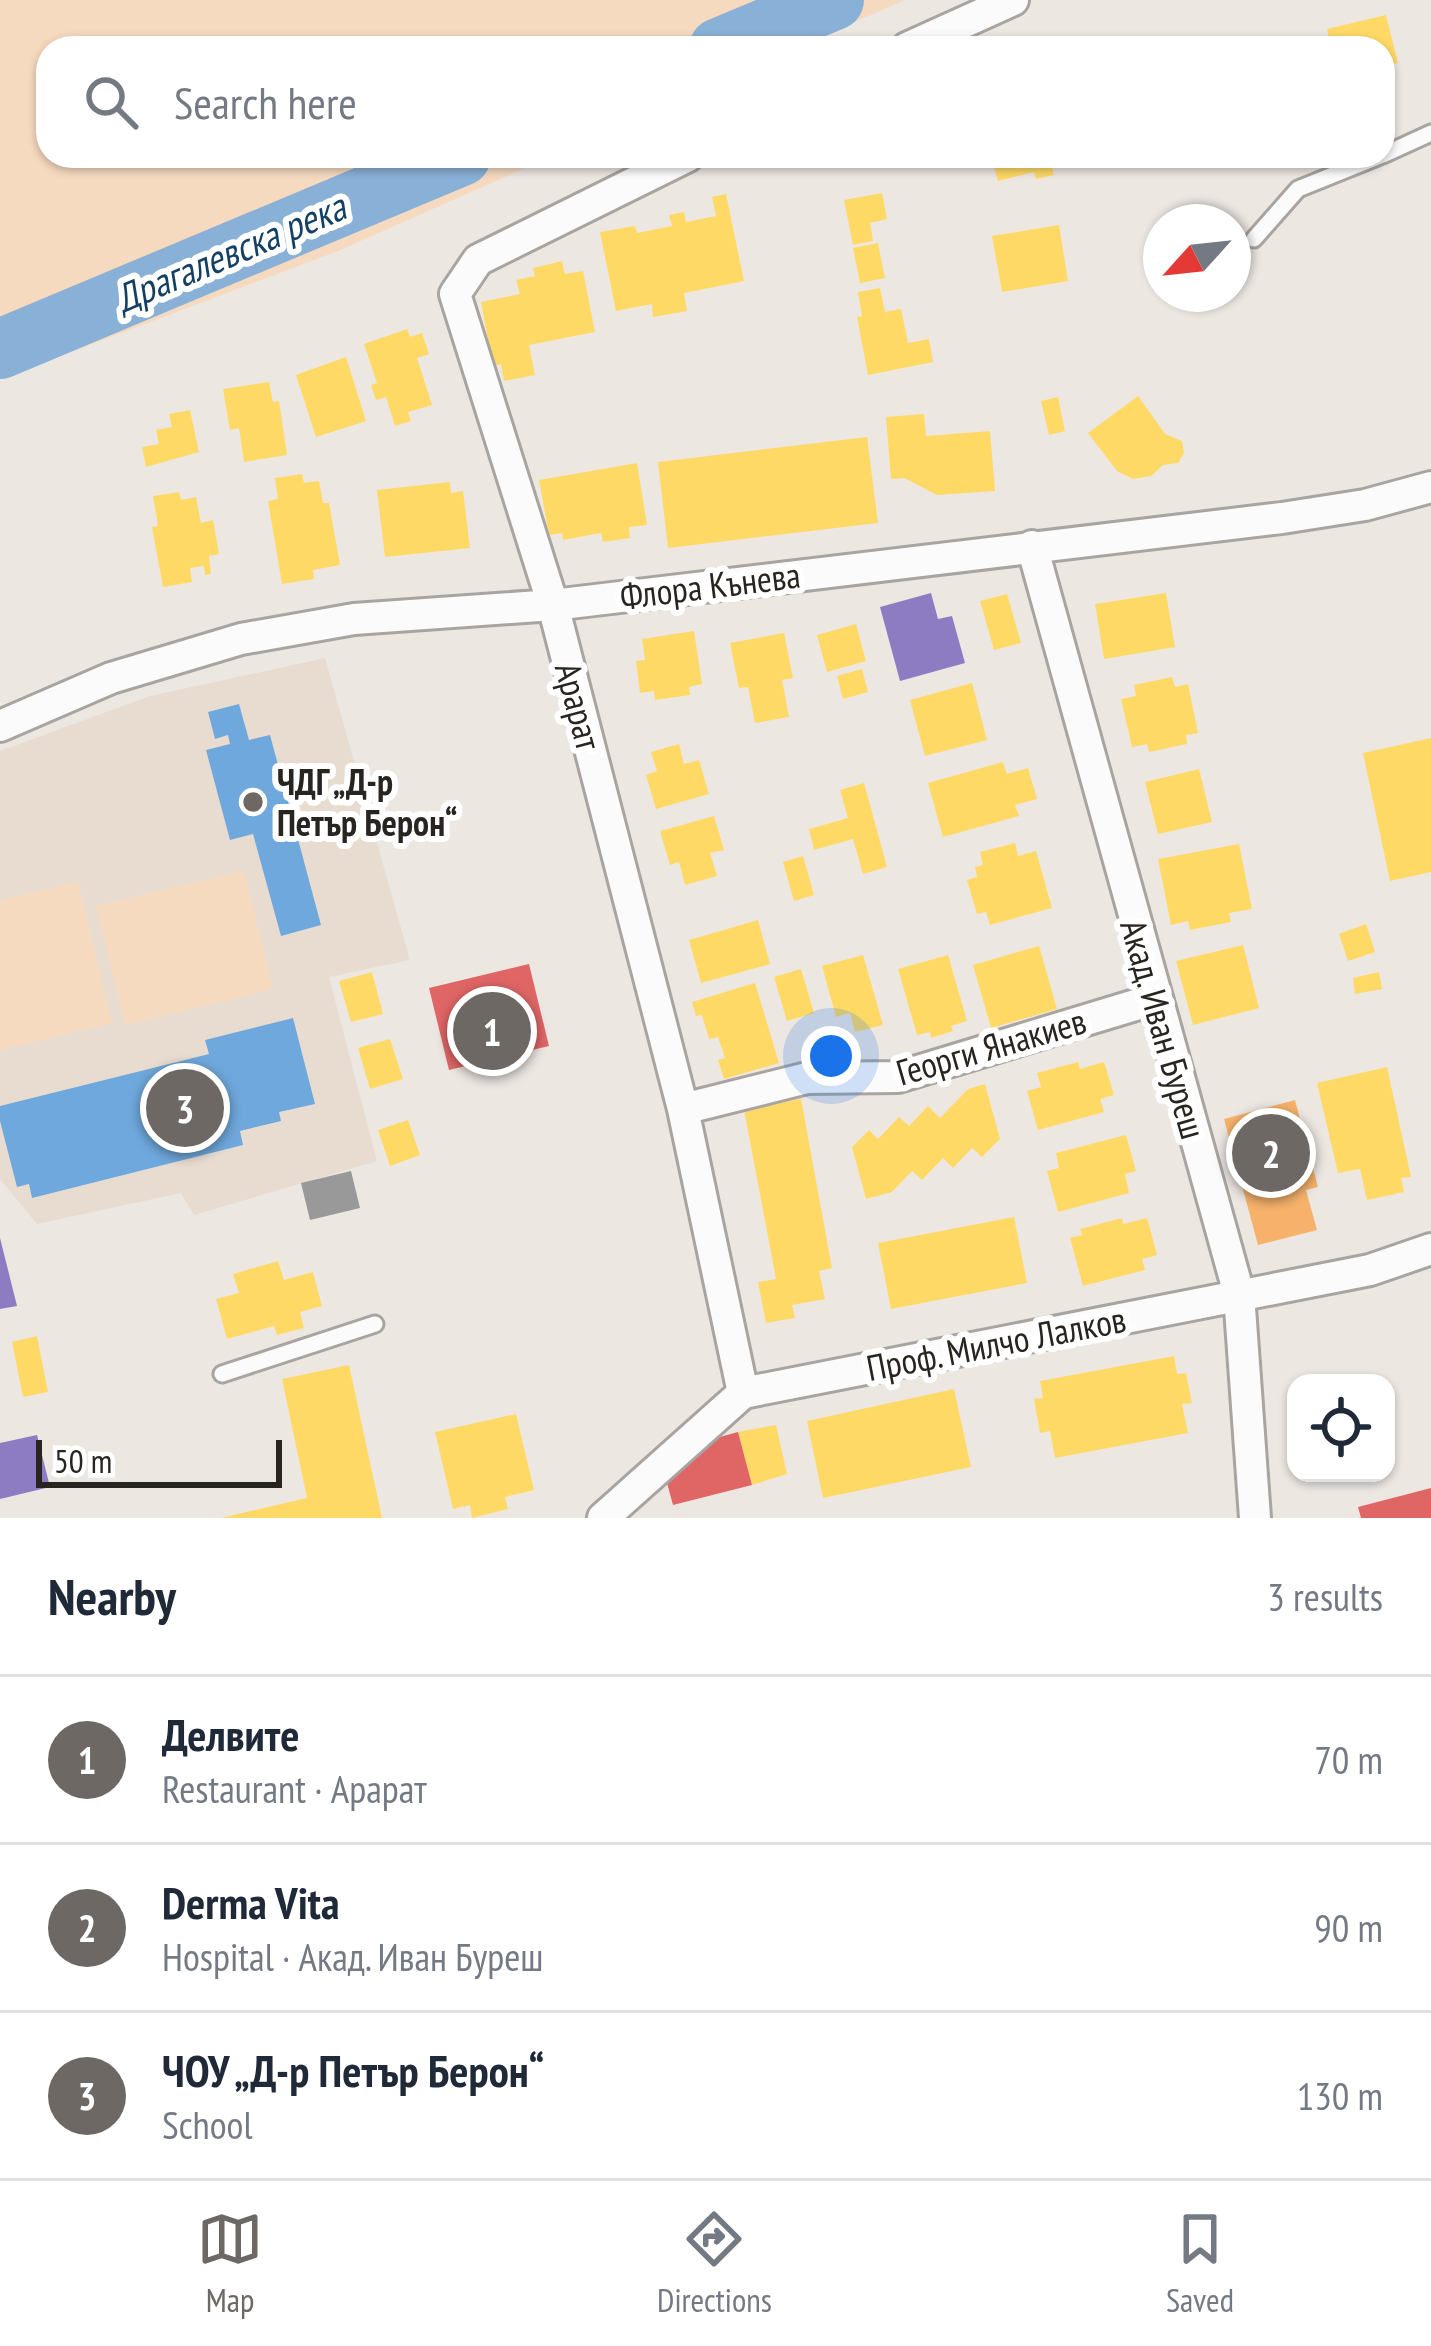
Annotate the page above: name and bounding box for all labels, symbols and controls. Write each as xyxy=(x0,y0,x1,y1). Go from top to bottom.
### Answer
search box xyxy=(36,36,1395,168)
icon: search xyxy=(78,69,144,135)
text: Search here xyxy=(174,73,357,131)
water label: Драгалевска река xyxy=(105,180,355,324)
north arrow xyxy=(1143,204,1251,312)
street label: Флора Кънева xyxy=(617,551,803,619)
street label: Арарат xyxy=(545,657,613,755)
place label: ЧДГ „Д-р Петър Берон“ xyxy=(277,758,457,846)
marker: ЧДГ „Д-р Петър Берон“ xyxy=(240,789,266,815)
street label: Акад. Иван Буреш xyxy=(1110,914,1218,1144)
pin: 1 xyxy=(453,986,531,1076)
street label: Георги Янакиев xyxy=(891,997,1091,1095)
your location xyxy=(801,1026,861,1086)
pin: 3 xyxy=(146,1063,224,1153)
pin: 2 xyxy=(1232,1108,1310,1198)
street label: Проф. Милчо Лалков xyxy=(862,1295,1130,1391)
map controls xyxy=(1287,1374,1395,1482)
button: locate xyxy=(1287,1374,1395,1482)
scale bar xyxy=(36,1434,282,1487)
text: 50 m xyxy=(54,1439,112,1482)
text: Nearby xyxy=(48,1563,176,1629)
text: 3 results xyxy=(1267,1571,1383,1622)
text: Делвите xyxy=(162,1705,299,1763)
text: 1 xyxy=(78,1734,96,1785)
text: 70 m xyxy=(1314,1734,1383,1785)
text: Restaurant · Арарат xyxy=(162,1763,427,1814)
text: Derma Vita xyxy=(162,1873,339,1931)
text: 2 xyxy=(78,1902,96,1953)
text: 90 m xyxy=(1314,1902,1383,1953)
text: Hospital · Акад. Иван Буреш xyxy=(162,1931,544,1982)
text: ЧОУ „Д-р Петър Берон“ xyxy=(162,2041,544,2099)
text: 3 xyxy=(78,2070,96,2121)
text: 130 m xyxy=(1297,2070,1383,2121)
text: School xyxy=(162,2099,253,2150)
tab: Map xyxy=(197,2206,263,2321)
tab: Directions xyxy=(657,2206,772,2321)
tab: Saved xyxy=(1166,2206,1234,2321)

